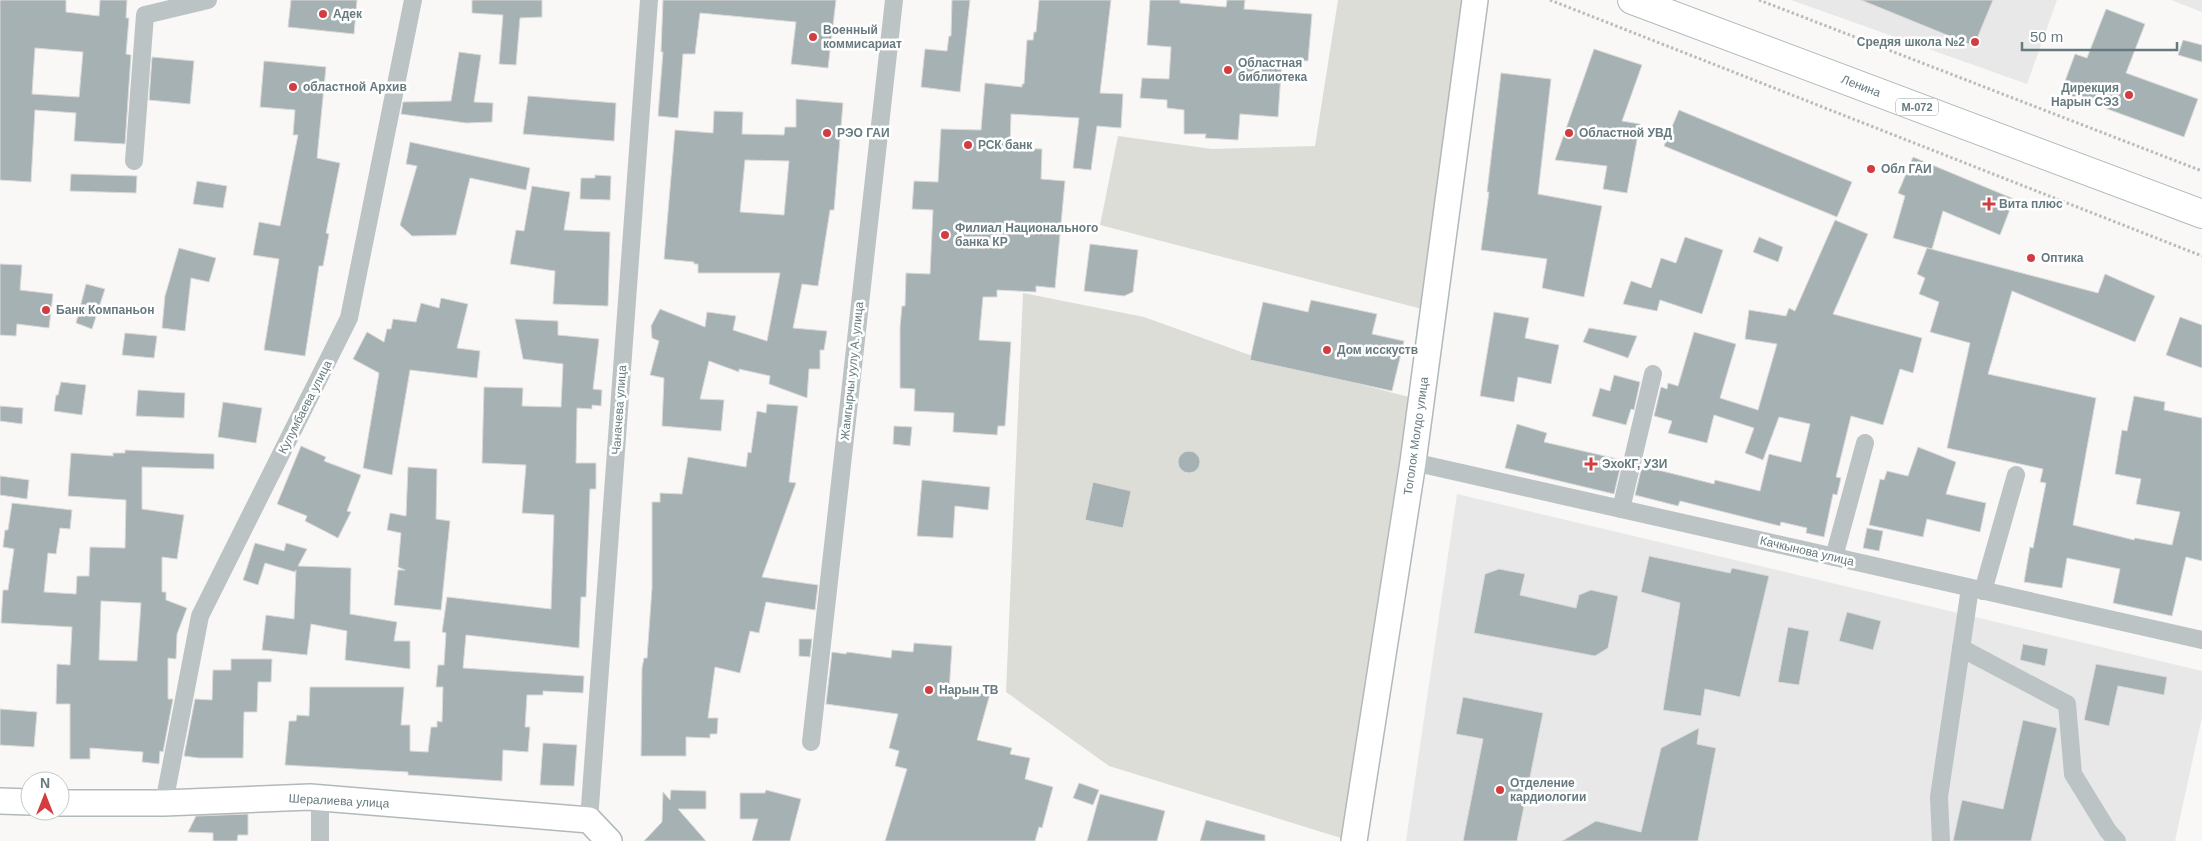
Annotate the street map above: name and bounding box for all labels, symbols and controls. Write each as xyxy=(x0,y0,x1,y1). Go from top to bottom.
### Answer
place label: Адек xyxy=(333,7,363,21)
marker: Адек xyxy=(317,8,329,20)
scale bar xyxy=(2022,20,2177,52)
place label: Военный коммисариат xyxy=(823,23,902,51)
text: 50 m xyxy=(2030,28,2063,45)
marker: Военный коммисариат xyxy=(807,31,819,43)
place label: Средяя школа №2 xyxy=(1857,35,1965,49)
marker: Средяя школа №2 xyxy=(1969,36,1981,48)
place label: Областная библиотека xyxy=(1238,56,1307,84)
marker: Областная библиотека xyxy=(1222,64,1234,76)
street label: Ленина xyxy=(1839,72,1883,100)
place label: областной Архив xyxy=(303,80,407,94)
marker: областной Архив xyxy=(287,81,299,93)
place label: Дирекция Нарын СЭЗ xyxy=(2051,81,2119,109)
marker: Дирекция Нарын СЭЗ xyxy=(2123,89,2135,101)
road number: М-072 xyxy=(1896,98,1938,115)
place label: РЭО ГАИ xyxy=(837,126,890,140)
place label: Областной УВД xyxy=(1579,126,1673,140)
marker: РЭО ГАИ xyxy=(821,127,833,139)
marker: Областной УВД xyxy=(1563,127,1575,139)
place label: РСК банк xyxy=(978,138,1033,152)
marker: РСК банк xyxy=(962,139,974,151)
place label: Обл ГАИ xyxy=(1881,162,1932,176)
marker: Обл ГАИ xyxy=(1865,163,1877,175)
place label: Вита плюс xyxy=(1999,197,2063,211)
marker: Вита плюс xyxy=(1983,198,1995,210)
place label: Филиал Национального банка КР xyxy=(955,221,1098,249)
marker: Филиал Национального банка КР xyxy=(939,229,951,241)
place label: Оптика xyxy=(2041,251,2084,265)
marker: Оптика xyxy=(2025,252,2037,264)
street label: Жамгырчы уулу А. улица xyxy=(838,301,866,441)
place label: Банк Компаньон xyxy=(56,303,154,317)
marker: Банк Компаньон xyxy=(40,304,52,316)
place label: Дом исскуств xyxy=(1337,343,1418,357)
marker: Дом исскуств xyxy=(1321,344,1333,356)
street label: Кулумбаева улица xyxy=(275,358,335,456)
street label: Чаначева улица xyxy=(609,364,629,455)
street label: Тоголок Молдо улица xyxy=(1401,376,1431,496)
marker: ЭхоКГ, УЗИ xyxy=(1584,457,1598,471)
place label: ЭхоКГ, УЗИ xyxy=(1602,457,1667,471)
street label: Качкынова улица xyxy=(1759,533,1856,569)
place label: Нарын ТВ xyxy=(939,683,999,697)
marker: Нарын ТВ xyxy=(923,684,935,696)
north arrow xyxy=(20,771,70,821)
text: N xyxy=(40,775,50,791)
place label: Отделение кардиологии xyxy=(1510,776,1586,804)
marker: Отделение кардиологии xyxy=(1494,784,1506,796)
street label: Шералиева улица xyxy=(288,791,390,811)

